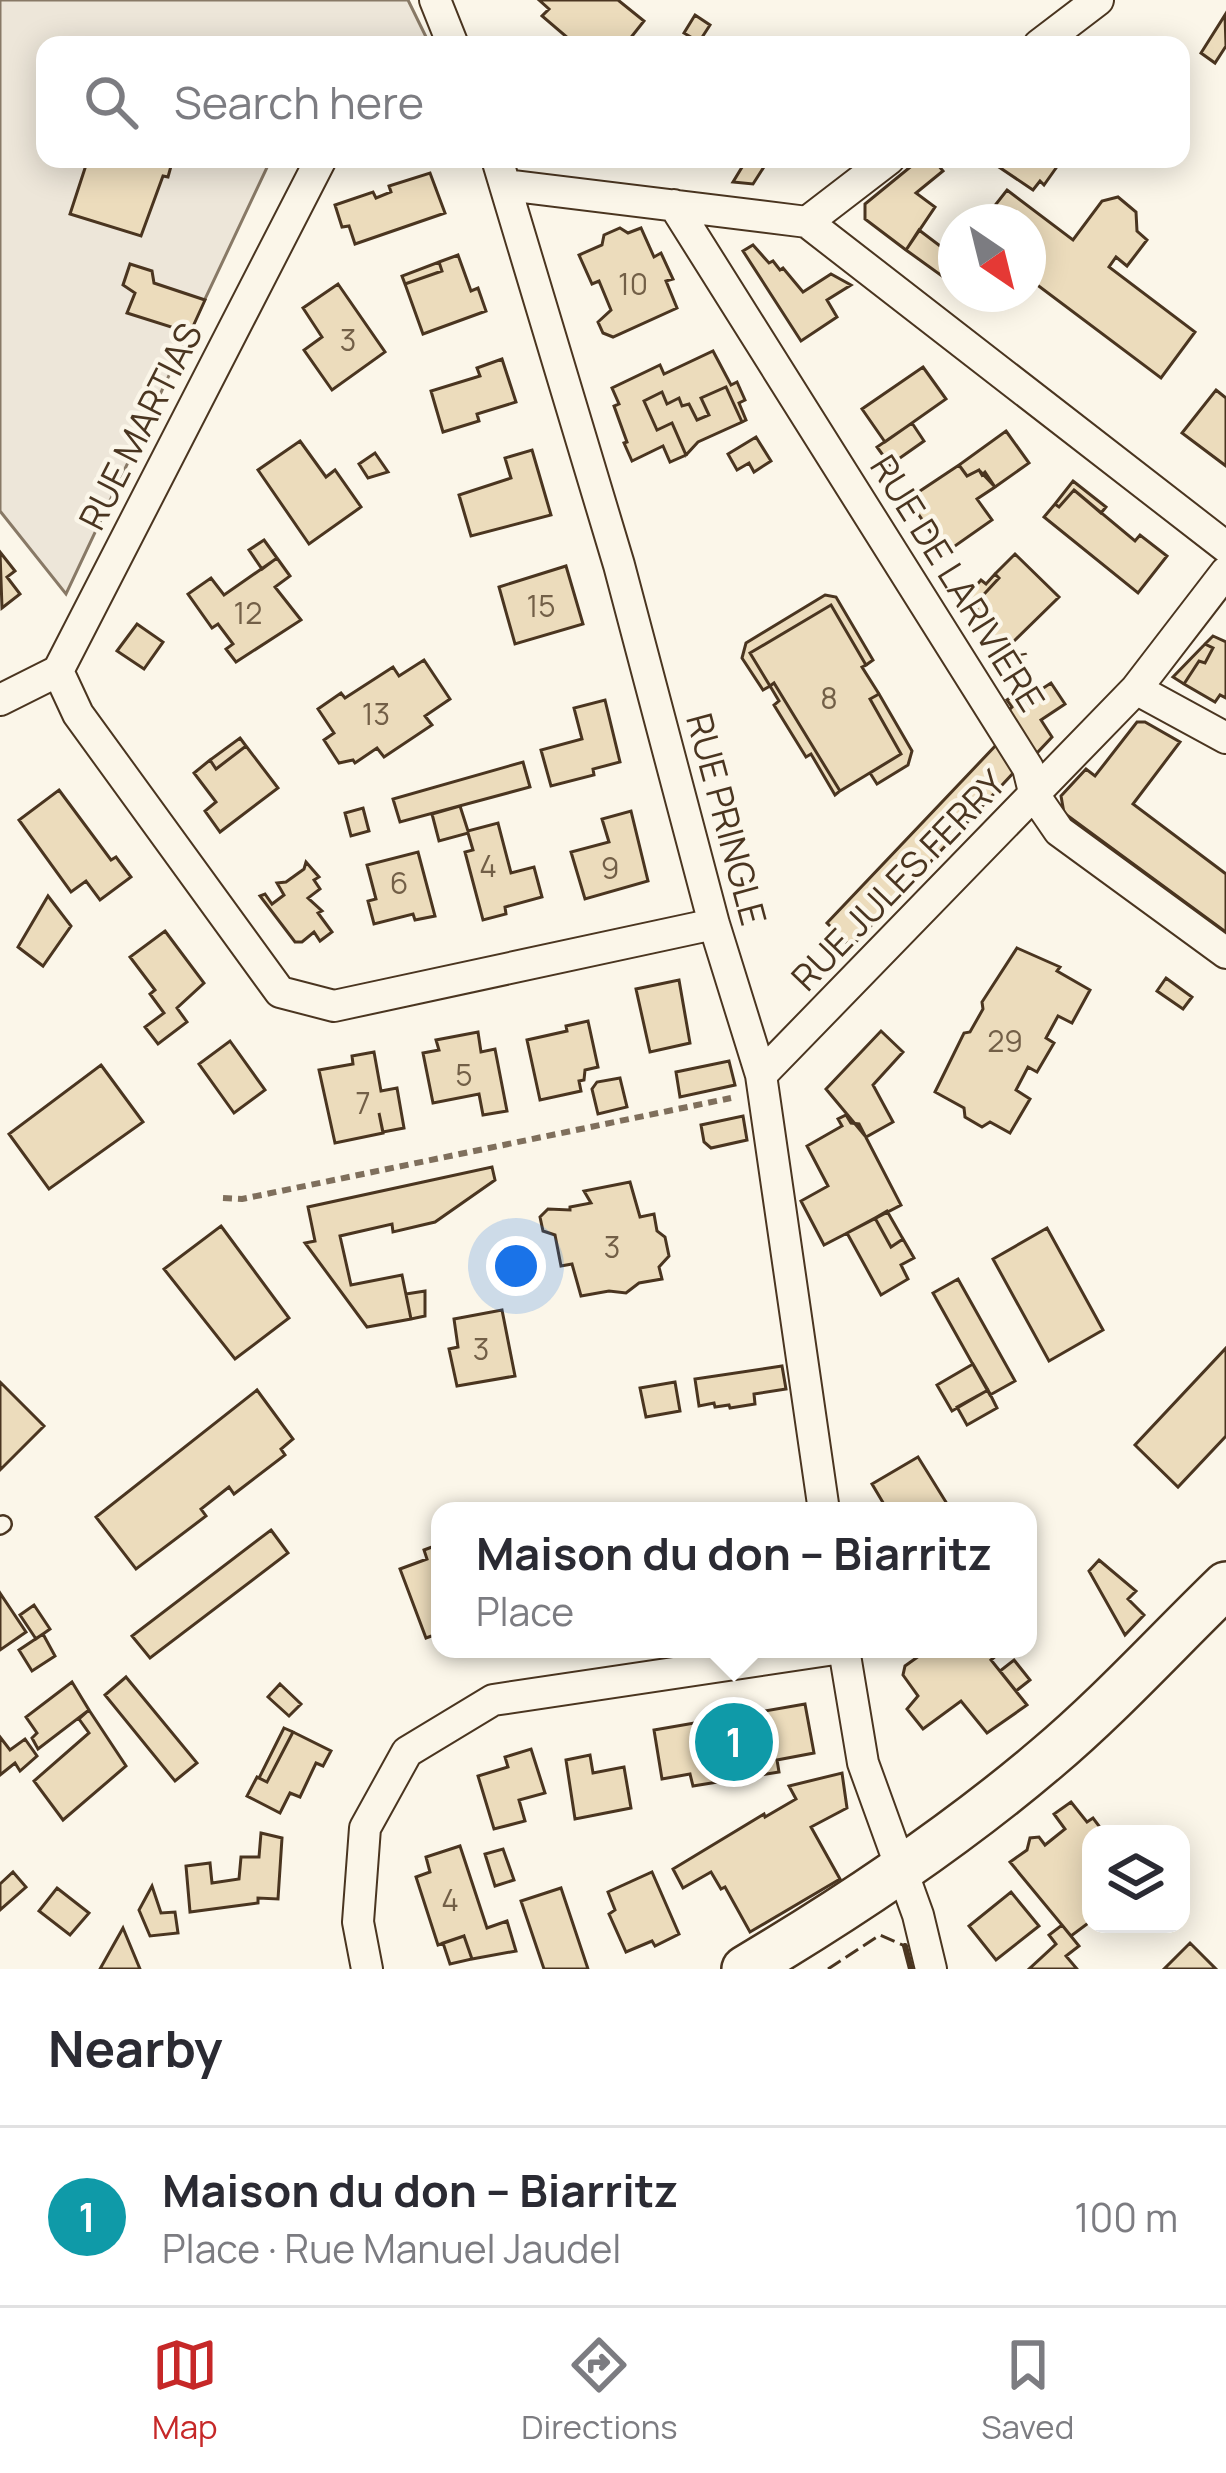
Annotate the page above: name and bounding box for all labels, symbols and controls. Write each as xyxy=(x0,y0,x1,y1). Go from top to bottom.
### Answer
search box xyxy=(36,36,1190,168)
icon: search xyxy=(78,69,144,135)
text: Search here xyxy=(174,71,424,133)
north arrow xyxy=(938,204,1046,312)
house number: 10 xyxy=(618,263,648,304)
street label: RUE MARTIAS xyxy=(67,314,213,538)
house number: 3 xyxy=(340,319,356,360)
street label: RUE DE LARIVIÉRE xyxy=(859,445,1057,721)
house number: 15 xyxy=(526,585,556,626)
house number: 12 xyxy=(234,592,262,633)
house number: 8 xyxy=(820,677,838,718)
house number: 13 xyxy=(362,693,390,734)
street label: RUE PRINGLE xyxy=(675,708,779,930)
street label: RUE JULES FERRY xyxy=(780,758,1017,1001)
house number: 4 xyxy=(479,845,497,886)
house number: 9 xyxy=(601,847,619,888)
house number: 6 xyxy=(390,862,408,903)
house number: 29 xyxy=(987,1020,1023,1061)
house number: 5 xyxy=(455,1054,473,1095)
house number: 7 xyxy=(355,1082,371,1123)
house number: 3 xyxy=(604,1226,620,1267)
your location xyxy=(486,1236,546,1296)
house number: 3 xyxy=(473,1328,489,1369)
popup xyxy=(431,1502,1037,1658)
text: Maison du don – Biarritz xyxy=(476,1522,992,1584)
text: Place xyxy=(476,1584,574,1638)
pin: 1 xyxy=(695,1697,773,1787)
map controls xyxy=(1082,1825,1190,1933)
button: layers xyxy=(1082,1825,1190,1933)
house number: 4 xyxy=(441,1879,459,1920)
text: Nearby xyxy=(48,2013,223,2082)
text: Maison du don – Biarritz xyxy=(162,2159,678,2221)
text: 1 xyxy=(78,2190,96,2244)
text: 100 m xyxy=(1074,2190,1178,2244)
text: Place · Rue Manuel Jaudel xyxy=(162,2221,621,2275)
tab: Map xyxy=(152,2332,218,2449)
tab: Directions xyxy=(521,2332,678,2449)
tab: Saved xyxy=(981,2332,1074,2449)

